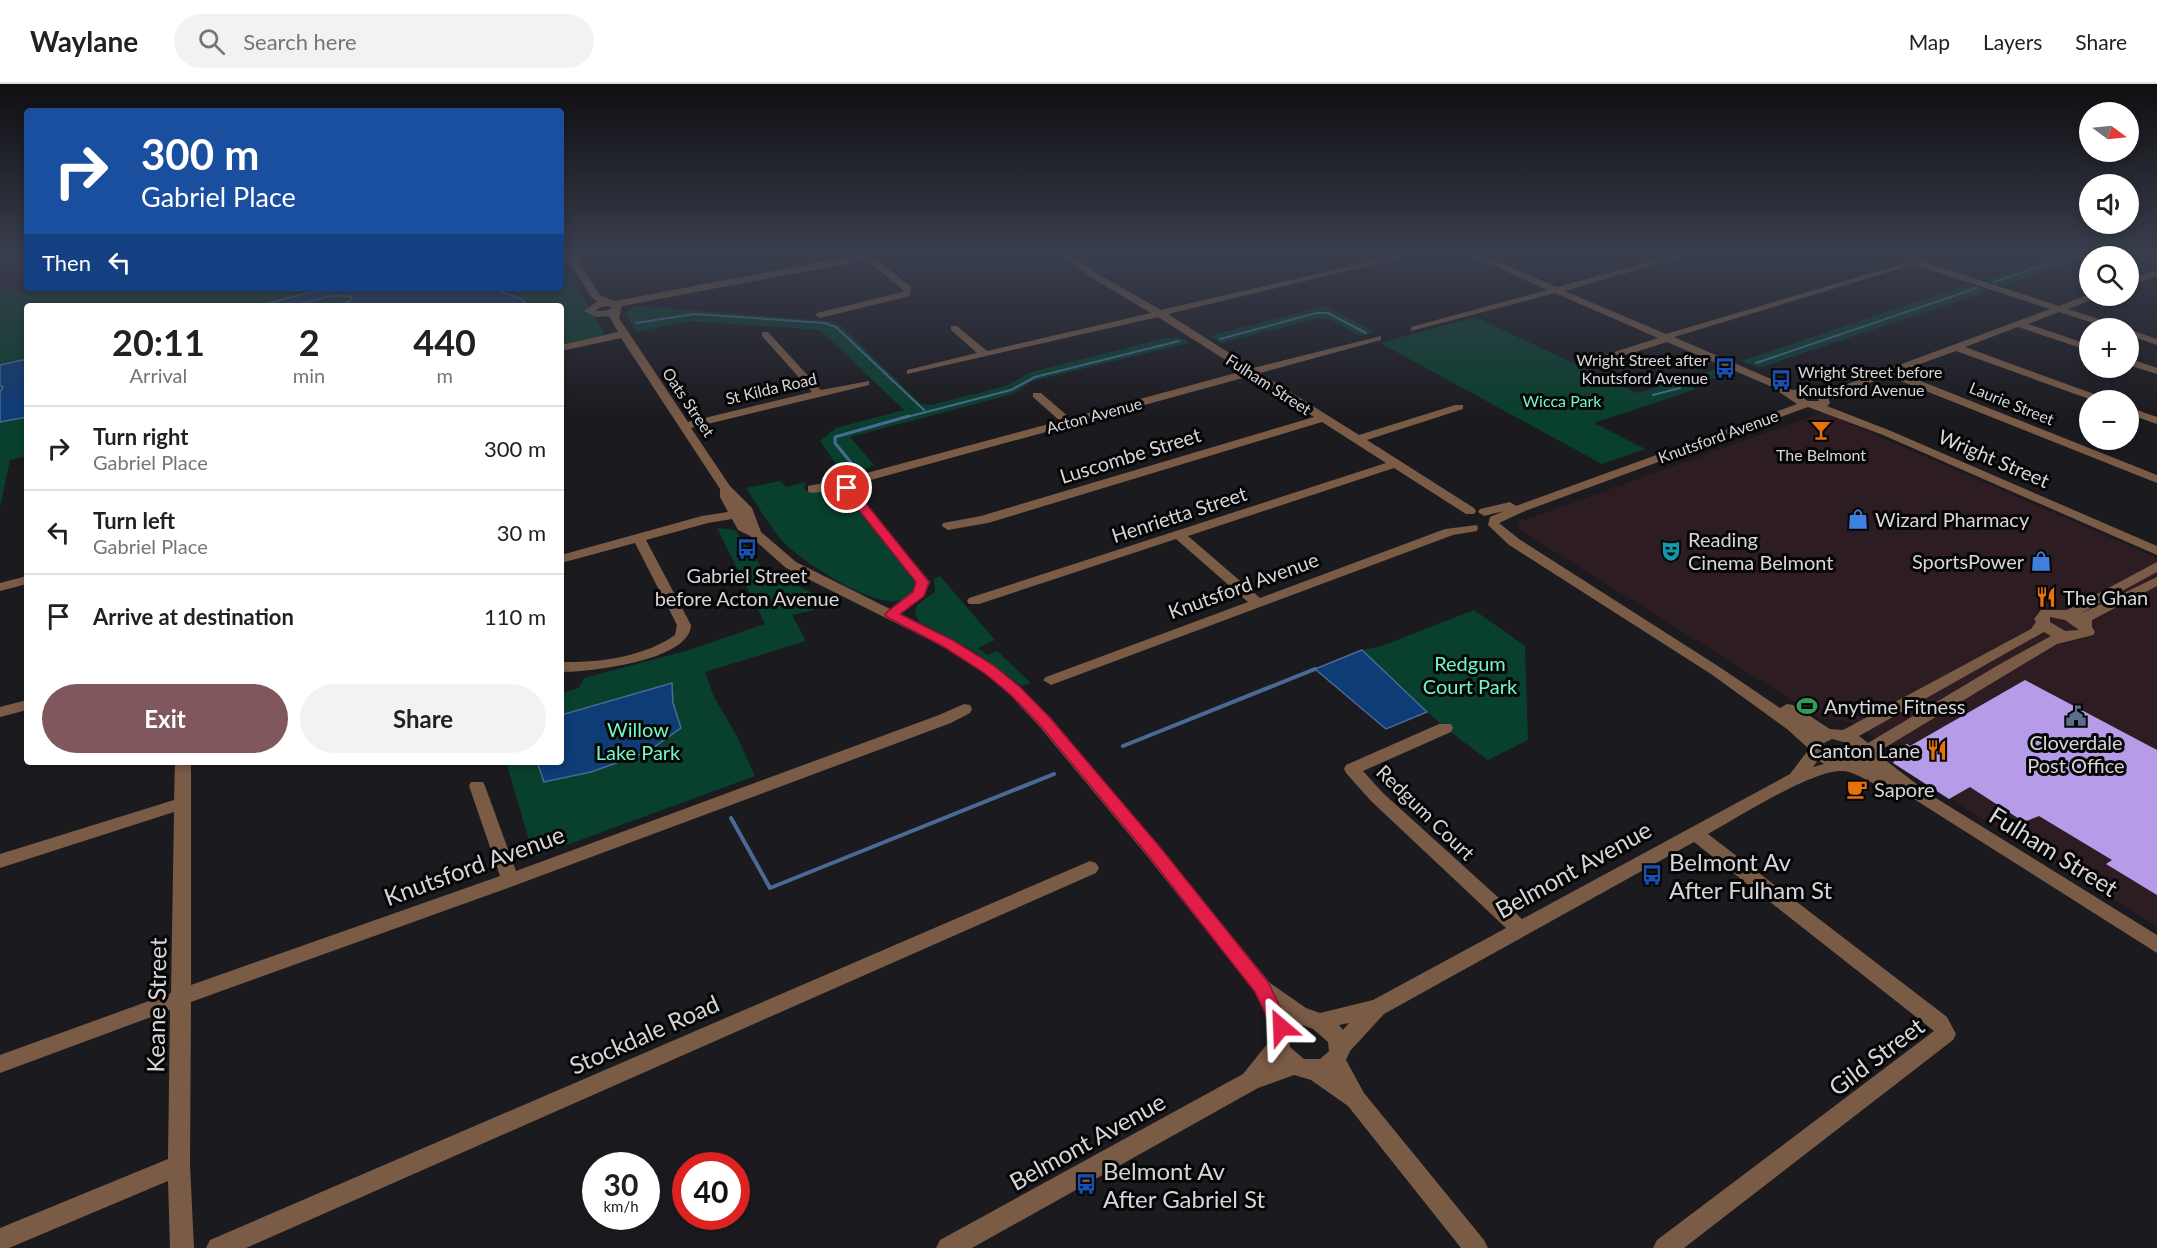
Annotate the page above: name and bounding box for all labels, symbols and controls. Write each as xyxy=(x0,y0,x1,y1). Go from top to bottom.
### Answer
search box xyxy=(174,14,594,68)
text: Waylane xyxy=(30,24,138,58)
icon: search xyxy=(195,25,228,58)
text: Search here xyxy=(243,28,357,55)
text: Map xyxy=(1909,29,1950,54)
text: Layers xyxy=(1983,29,2042,54)
text: Share xyxy=(2075,29,2127,54)
north arrow xyxy=(2079,102,2139,162)
map controls xyxy=(2079,102,2139,450)
text: 300 m xyxy=(141,129,259,179)
icon: right xyxy=(42,132,120,210)
button: sound xyxy=(2079,174,2139,234)
text: Gabriel Place xyxy=(141,180,296,213)
icon: left xyxy=(103,246,136,279)
button: search xyxy=(2079,246,2139,306)
text: Then xyxy=(42,249,91,276)
button: + xyxy=(2079,318,2139,378)
text: 20:11 xyxy=(112,320,205,364)
text: 2 xyxy=(299,320,320,364)
text: 440 xyxy=(413,320,476,364)
street label: Fulham Street xyxy=(1223,350,1315,419)
place label: Wright Street after Knutsford Avenue xyxy=(1576,350,1708,387)
bus stop icon: Wright Street after Knutsford Avenue xyxy=(1713,356,1737,380)
place label: Wright Street before Knutsford Avenue xyxy=(1798,362,1942,399)
text: Arrival xyxy=(130,363,187,387)
text: min xyxy=(293,363,325,387)
text: m xyxy=(436,363,453,387)
street label: Oats Street xyxy=(659,364,719,440)
street label: St Kilda Road xyxy=(724,368,818,408)
bus stop icon: Wright Street before Knutsford Avenue xyxy=(1769,368,1793,392)
street label: Laurie Street xyxy=(1967,377,2057,429)
button: − xyxy=(2079,390,2139,450)
park label: Wicca Park xyxy=(1523,391,1602,410)
street label: Acton Avenue xyxy=(1044,393,1144,437)
street label: Knutsford Avenue xyxy=(1655,405,1781,467)
bar icon: The Belmont xyxy=(1809,418,1833,442)
street label: Luscombe Street xyxy=(1057,422,1203,488)
text: Turn right xyxy=(93,423,188,450)
street label: Wright Street xyxy=(1935,424,2053,492)
icon: right xyxy=(42,432,75,465)
text: 300 m xyxy=(484,435,546,462)
place label: The Belmont xyxy=(1776,445,1866,464)
text: Gabriel Place xyxy=(93,450,208,474)
pin xyxy=(821,462,872,513)
icon: arrive xyxy=(830,471,863,504)
street label: Henrietta Street xyxy=(1108,481,1250,547)
text: Turn left xyxy=(93,507,175,534)
shop icon: Wizard Pharmacy xyxy=(1846,507,1870,531)
place label: Wizard Pharmacy xyxy=(1875,507,2030,531)
icon: left xyxy=(42,516,75,549)
text: 30 m xyxy=(497,519,546,546)
place label: Reading Cinema Belmont xyxy=(1688,527,1833,574)
text: Gabriel Place xyxy=(93,534,208,558)
bus stop icon: Gabriel Street before Acton Avenue xyxy=(735,537,759,561)
theatre icon: Reading Cinema Belmont xyxy=(1659,539,1683,563)
street label: Knutsford Avenue xyxy=(1165,547,1321,623)
place label: SportsPower xyxy=(1912,549,2025,573)
shop icon: SportsPower xyxy=(2029,549,2053,573)
place label: Gabriel Street before Acton Avenue xyxy=(655,563,839,610)
restaurant icon: The Ghan xyxy=(2034,585,2058,609)
place label: The Ghan xyxy=(2063,585,2148,609)
icon: arrive xyxy=(42,600,75,633)
text: Arrive at destination xyxy=(93,603,294,630)
text: 110 m xyxy=(484,603,546,630)
park label: Redgum Court Park xyxy=(1423,651,1518,698)
button: Exit xyxy=(42,684,288,753)
button: Share xyxy=(300,684,546,753)
sports icon: Anytime Fitness xyxy=(1795,694,1819,718)
place label: Anytime Fitness xyxy=(1824,694,1965,718)
public building icon: Cloverdale Post Office xyxy=(2064,704,2088,728)
park label: Willow Lake Park xyxy=(596,717,681,764)
place label: Cloverdale Post Office xyxy=(2027,730,2125,777)
place label: Canton Lane xyxy=(1809,738,1920,762)
restaurant icon: Canton Lane xyxy=(1925,738,1949,762)
street label: Redgum Court xyxy=(1372,759,1480,865)
cafe icon: Sapore xyxy=(1845,777,1869,801)
place label: Sapore xyxy=(1874,777,1935,801)
street label: Fulham Street xyxy=(1984,800,2124,902)
street label: Belmont Avenue xyxy=(1490,814,1656,924)
street label: Knutsford Avenue xyxy=(380,819,568,911)
place label: Belmont Av After Fulham St xyxy=(1669,847,1833,904)
bus stop icon: Belmont Av After Fulham St xyxy=(1640,863,1664,887)
street label: Keane Street xyxy=(140,937,172,1073)
street label: Stockdale Road xyxy=(565,988,723,1080)
position arrow xyxy=(1249,995,1313,1059)
street label: Gild Street xyxy=(1823,1011,1930,1101)
street label: Belmont Avenue xyxy=(1004,1086,1170,1196)
speed limit sign: 40 xyxy=(672,1152,750,1230)
place label: Belmont Av After Gabriel St xyxy=(1103,1156,1265,1213)
text: 30 xyxy=(604,1166,638,1202)
bus stop icon: Belmont Av After Gabriel St xyxy=(1074,1172,1098,1196)
text: km/h xyxy=(603,1197,639,1215)

